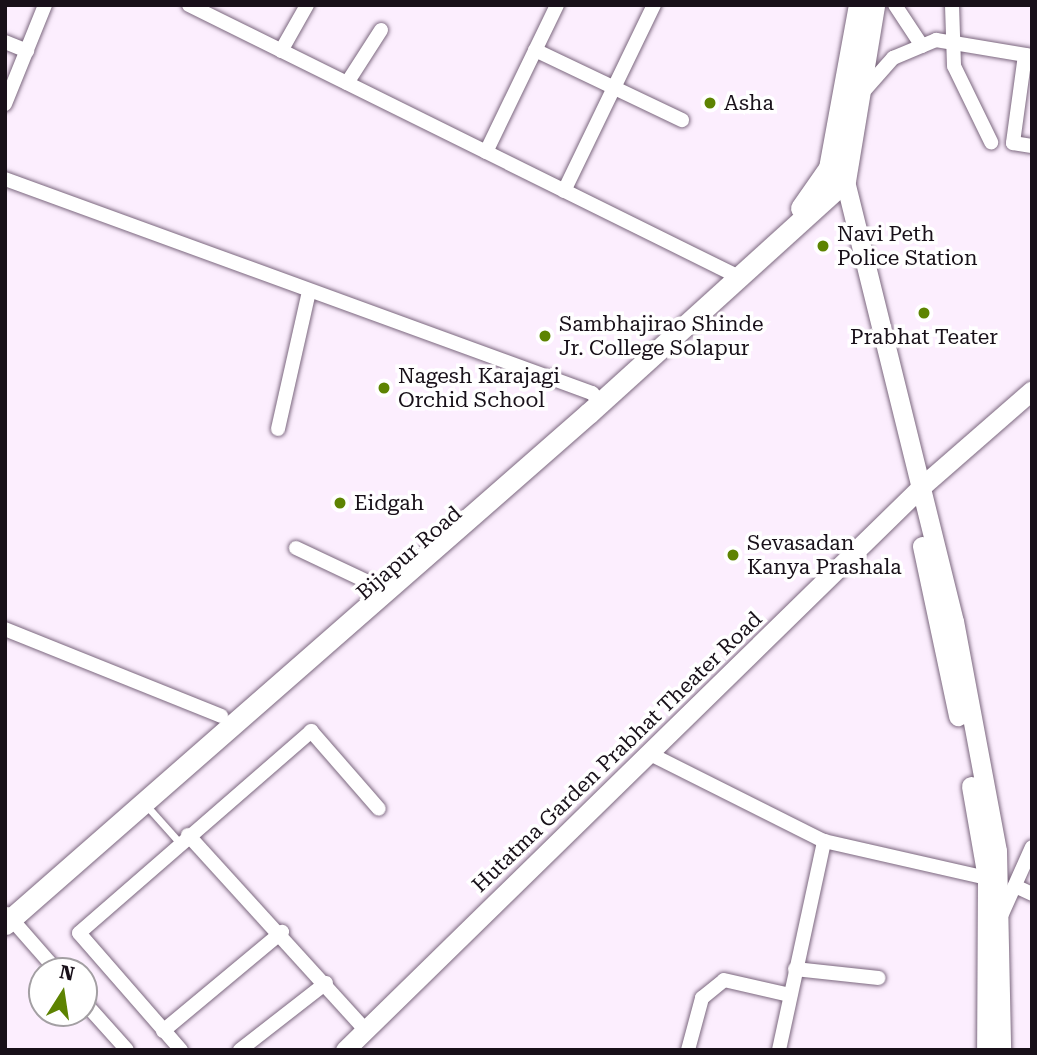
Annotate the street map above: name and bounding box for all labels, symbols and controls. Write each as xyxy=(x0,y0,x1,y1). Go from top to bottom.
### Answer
place label: Asha xyxy=(724,90,774,116)
marker: Asha xyxy=(702,95,718,111)
place label: Navi Peth Police Station xyxy=(837,221,978,271)
marker: Navi Peth Police Station xyxy=(815,238,831,254)
marker: Prabhat Teater xyxy=(916,305,932,321)
place label: Sambhajirao Shinde Jr. College Solapur xyxy=(559,311,764,361)
place label: Prabhat Teater xyxy=(850,324,998,350)
marker: Sambhajirao Shinde Jr. College Solapur xyxy=(537,328,553,344)
place label: Nagesh Karajagi Orchid School xyxy=(398,363,560,413)
marker: Nagesh Karajagi Orchid School xyxy=(376,380,392,396)
place label: Eidgah xyxy=(354,490,424,516)
marker: Eidgah xyxy=(332,495,348,511)
street label: Bijapur Road xyxy=(351,501,467,605)
place label: Sevasadan Kanya Prashala xyxy=(747,530,902,580)
marker: Sevasadan Kanya Prashala xyxy=(725,547,741,563)
street label: Hutatma Garden Prabhat Theater Road xyxy=(467,606,767,898)
north arrow xyxy=(28,957,98,1027)
text: N xyxy=(57,960,77,986)

